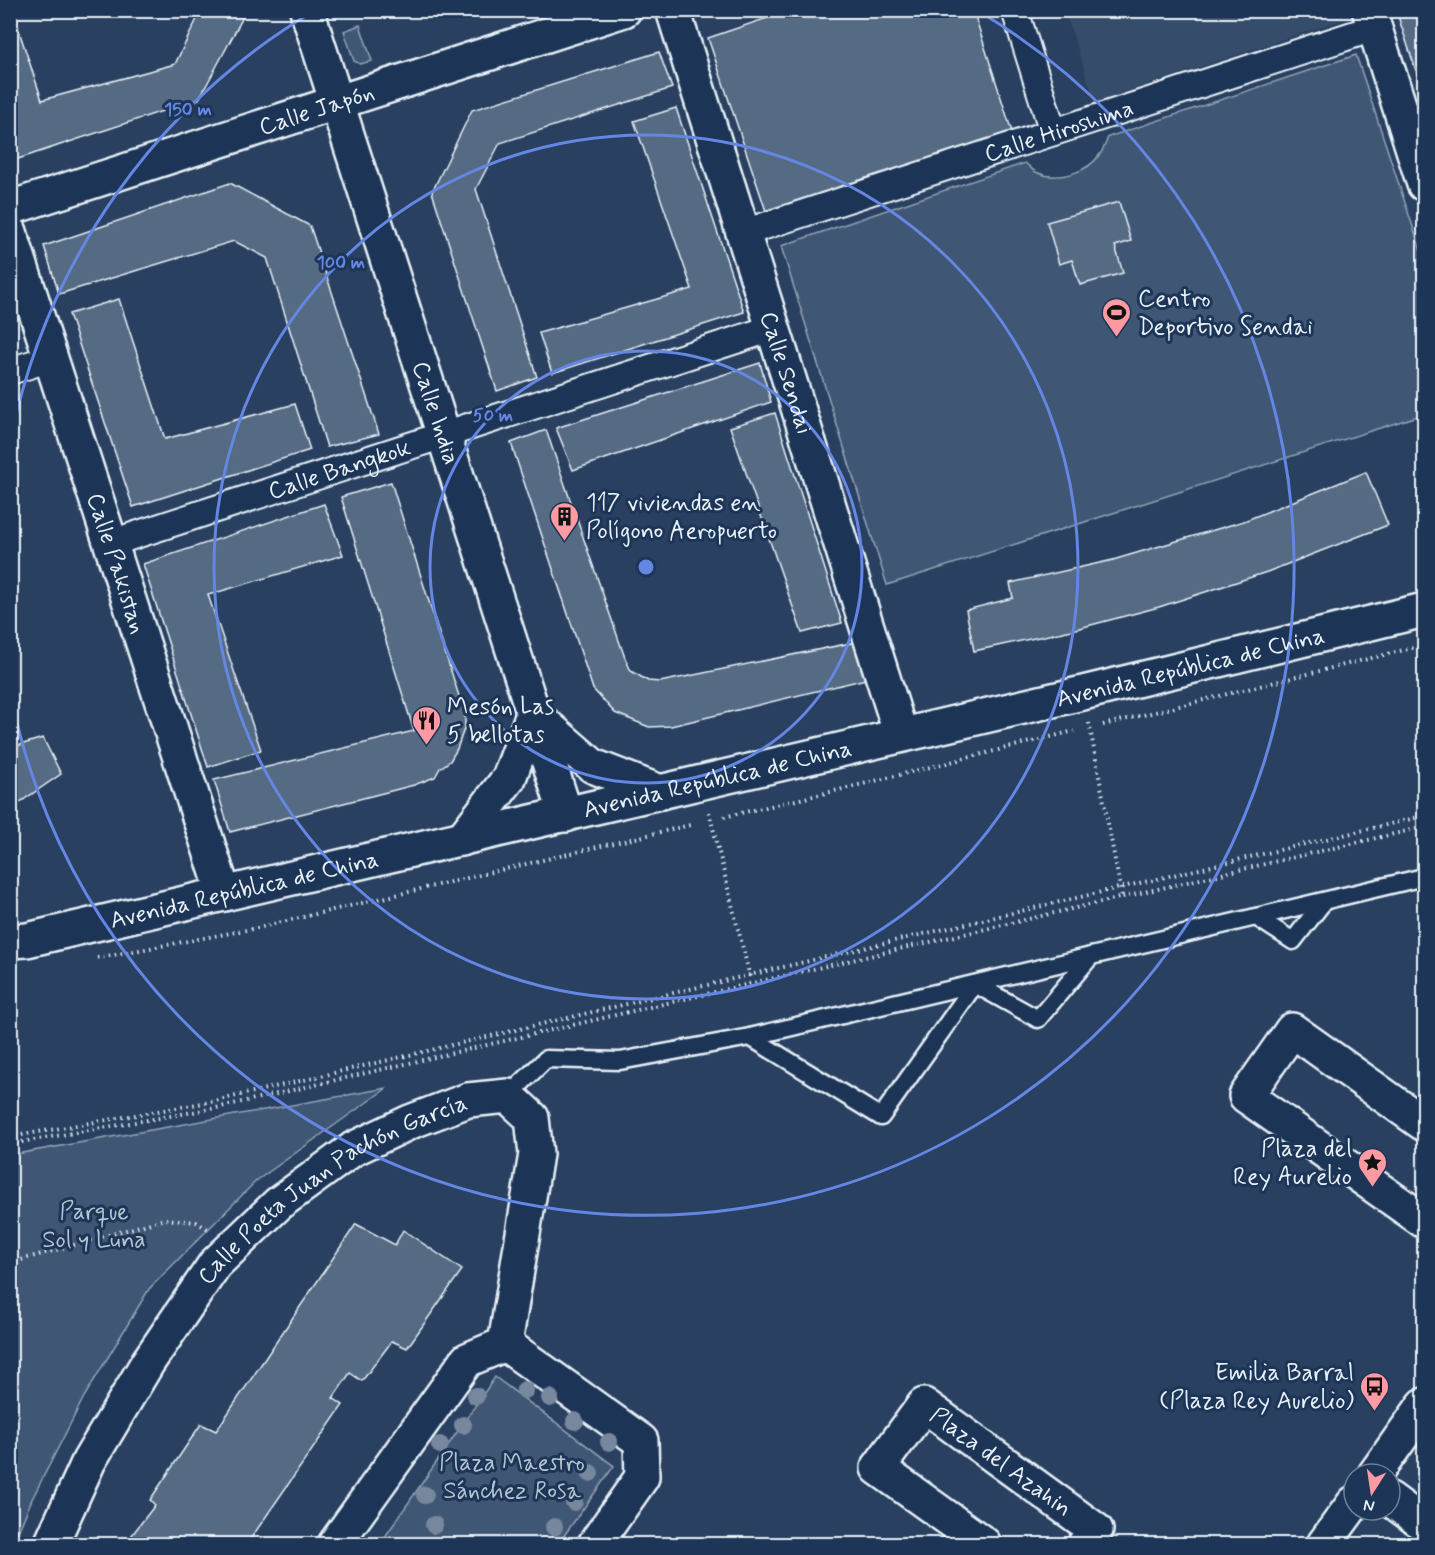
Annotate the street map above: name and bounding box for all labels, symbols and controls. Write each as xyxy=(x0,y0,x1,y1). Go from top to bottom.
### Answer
street label: Calle Japón xyxy=(255,78,378,144)
street label: Calle Hiroshima xyxy=(981,93,1138,171)
text: 150 m xyxy=(164,98,212,122)
text: 100 m xyxy=(317,251,365,275)
place label: Centro Deportivo Sendai xyxy=(1138,284,1313,343)
sports icon: Centro Deportivo Sendai xyxy=(1101,296,1133,338)
street label: Calle Sendai xyxy=(752,308,819,438)
street label: Calle India xyxy=(404,358,466,469)
text: 50 m xyxy=(473,404,513,428)
street label: Calle Bangkok xyxy=(265,433,415,508)
place label: 117 viviendas en Polígono Aeropuerto xyxy=(586,488,777,547)
street label: Calle Pakistan xyxy=(78,489,153,638)
building icon: 117 viviendas en Polígono Aeropuerto xyxy=(549,500,581,542)
centre of rings xyxy=(636,557,656,577)
street label: Avenida República de China xyxy=(1053,621,1328,716)
place label: Mesón Las 5 bellotas xyxy=(447,692,554,751)
restaurant icon: Mesón Las 5 bellotas xyxy=(410,704,442,746)
street label: Avenida República de China xyxy=(580,734,855,826)
street label: Avenida República de China xyxy=(107,844,382,937)
street label: Calle Poeta Juan Pachón García xyxy=(191,1088,472,1291)
place label: Plaza del Rey Aurelio xyxy=(1233,1134,1352,1193)
place icon: Plaza del Rey Aurelio xyxy=(1357,1146,1389,1188)
park label: Parque Sol y Luna xyxy=(42,1197,146,1256)
place label: Emilia Barral (Plaza Rey Aurelio) xyxy=(1159,1358,1354,1417)
bus stop icon: Emilia Barral (Plaza Rey Aurelio) xyxy=(1359,1370,1391,1412)
street label: Plaza del Azahin xyxy=(923,1400,1078,1524)
park label: Plaza Maestro Sánchez Rosa xyxy=(439,1448,585,1507)
north arrow xyxy=(1342,1462,1402,1522)
text: N xyxy=(1362,1494,1377,1517)

